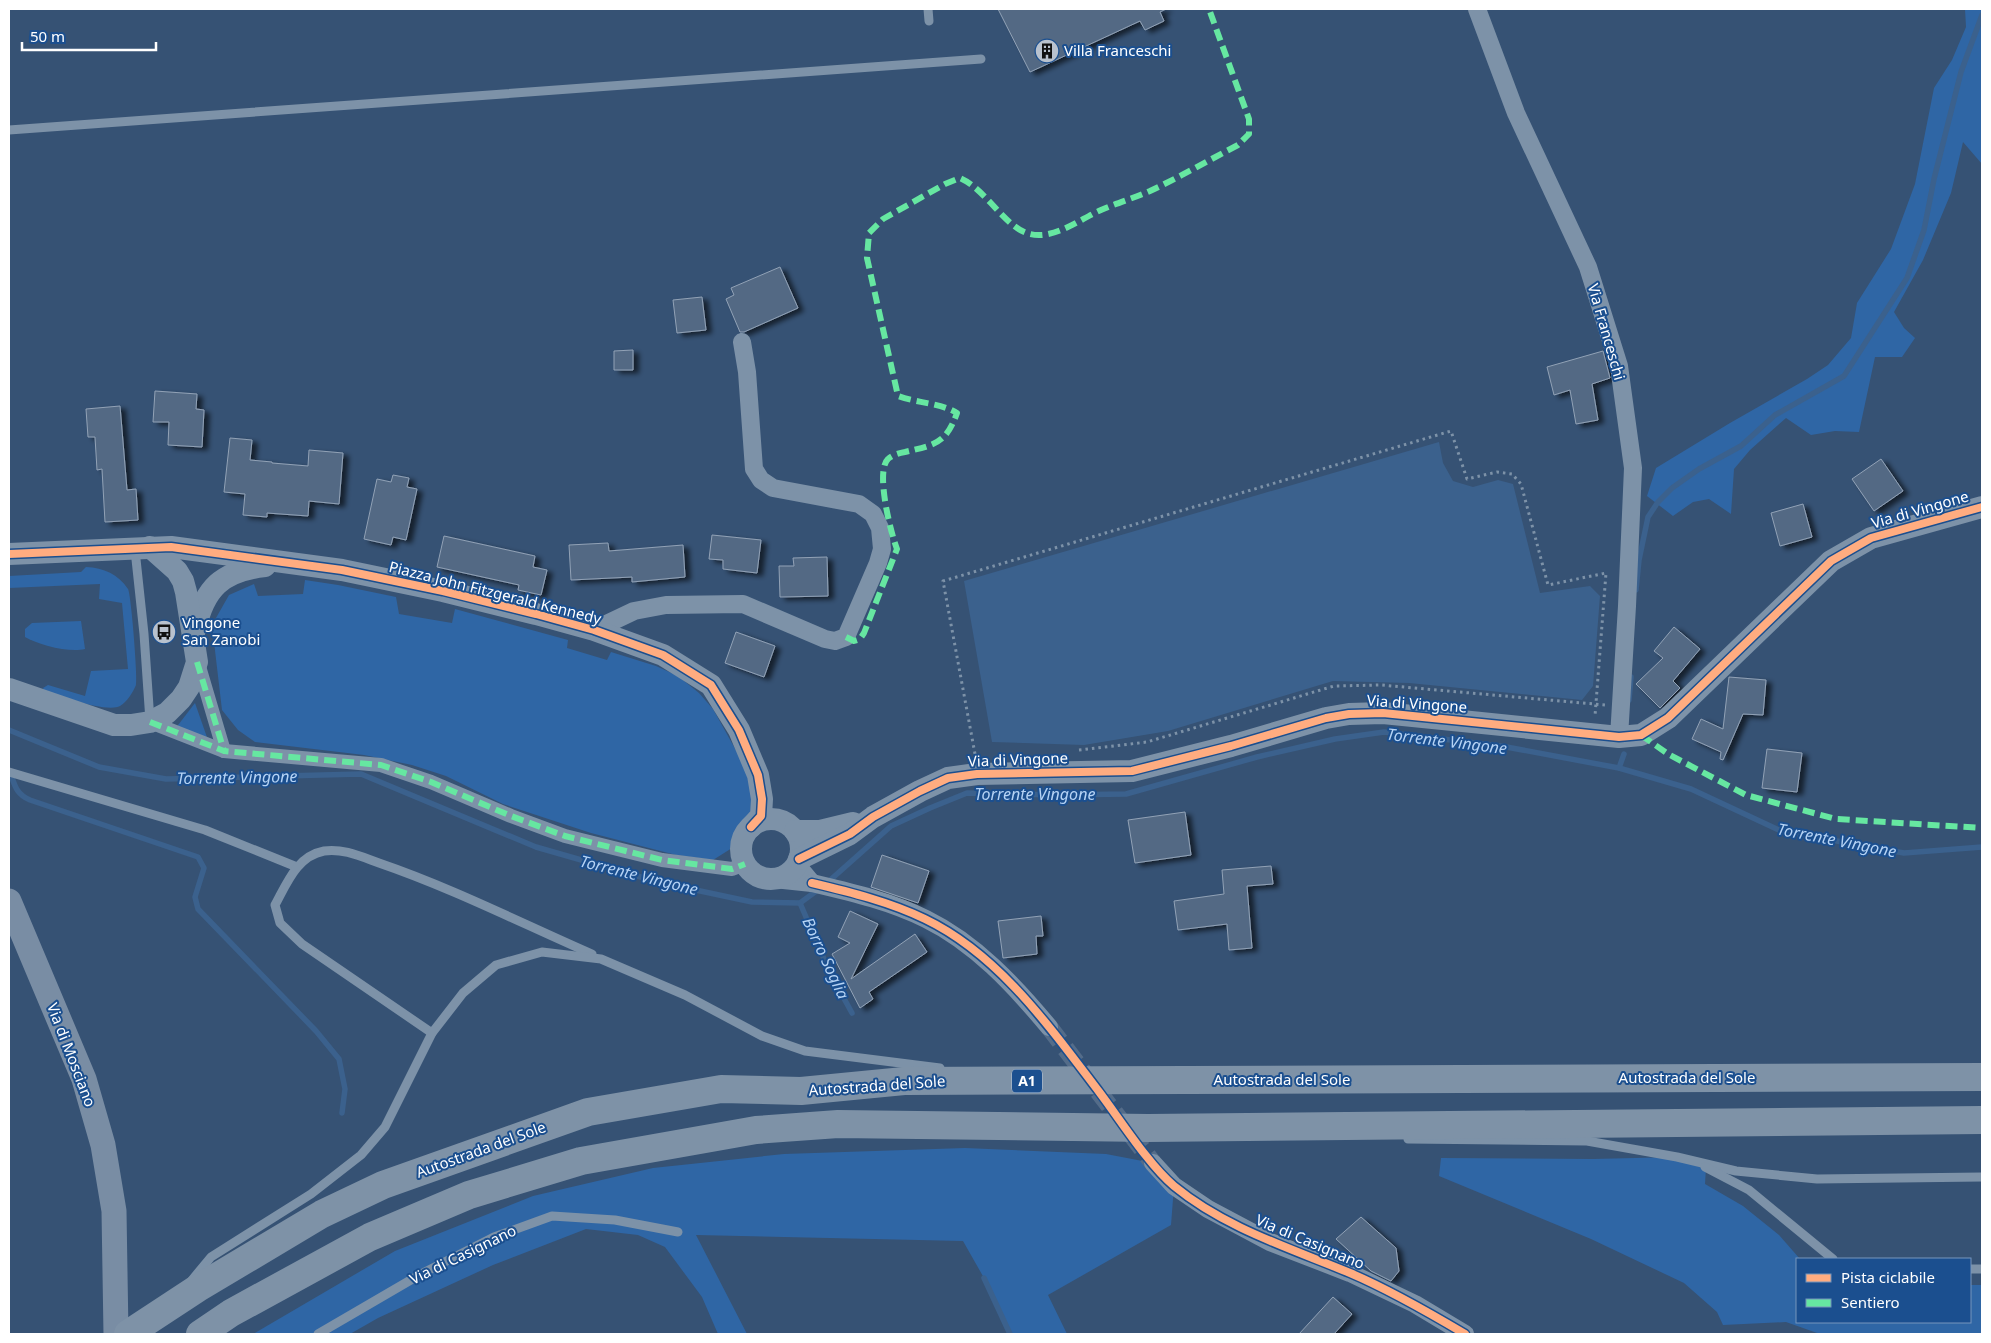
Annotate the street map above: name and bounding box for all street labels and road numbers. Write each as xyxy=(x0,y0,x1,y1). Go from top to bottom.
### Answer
street label: Via Franceschi xyxy=(1584,281,1630,382)
street label: Via di Vingone xyxy=(1869,486,1971,532)
street label: Piazza John Fitzgerald Kennedy xyxy=(387,556,604,628)
street label: Via di Vingone xyxy=(1366,690,1468,716)
street label: Via di Vingone xyxy=(967,747,1068,771)
street label: Via di Mosciano xyxy=(43,1000,101,1110)
street label: Autostrada del Sole xyxy=(1619,1067,1755,1087)
street label: Autostrada del Sole xyxy=(1214,1069,1350,1089)
street label: Autostrada del Sole xyxy=(808,1070,946,1100)
road number: A1 xyxy=(1012,1070,1042,1092)
street label: Autostrada del Sole xyxy=(413,1116,548,1182)
street label: Via di Casignano xyxy=(1253,1209,1368,1273)
street label: Via di Casignano xyxy=(406,1220,519,1289)

